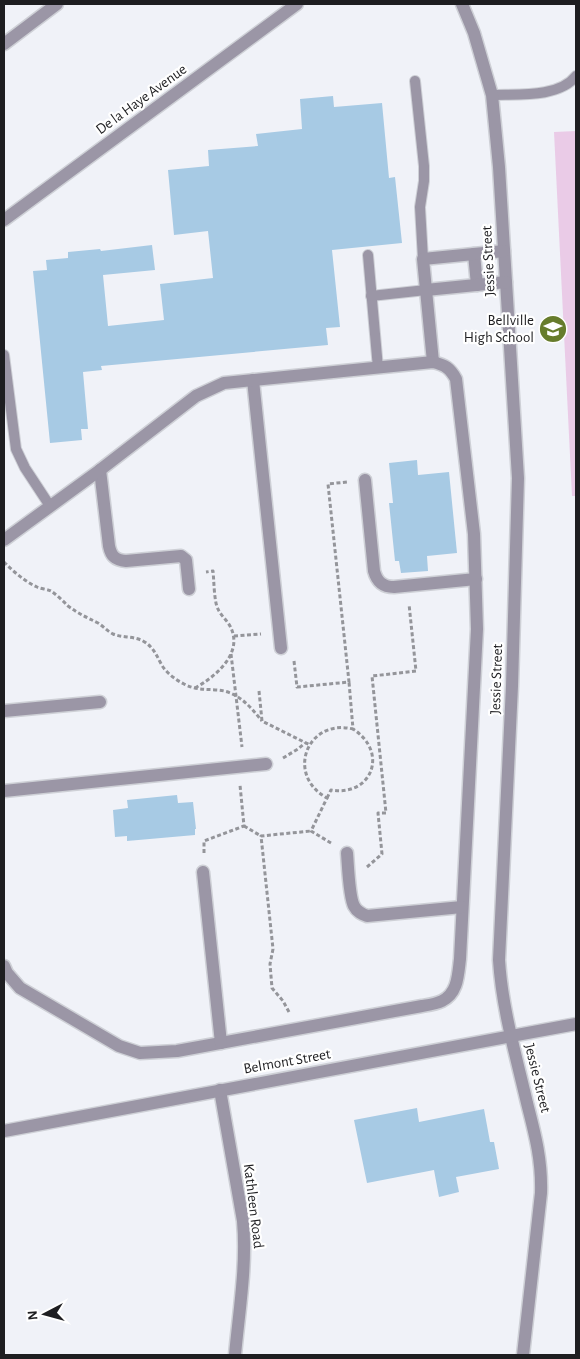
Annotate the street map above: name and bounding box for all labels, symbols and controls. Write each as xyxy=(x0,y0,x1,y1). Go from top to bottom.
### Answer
street label: De la Haye Avenue xyxy=(93,61,190,137)
street label: Jessie Street xyxy=(479,225,498,297)
place label: Bellville High School xyxy=(464,313,534,345)
school or university icon: Bellville High School xyxy=(538,314,568,344)
street label: Jessie Street xyxy=(488,643,505,715)
street label: Jessie Street xyxy=(522,1042,553,1114)
street label: Belmont Street xyxy=(242,1046,332,1077)
street label: Kathleen Road xyxy=(241,1163,266,1249)
north arrow xyxy=(20,1289,70,1339)
text: N xyxy=(26,1310,41,1321)

